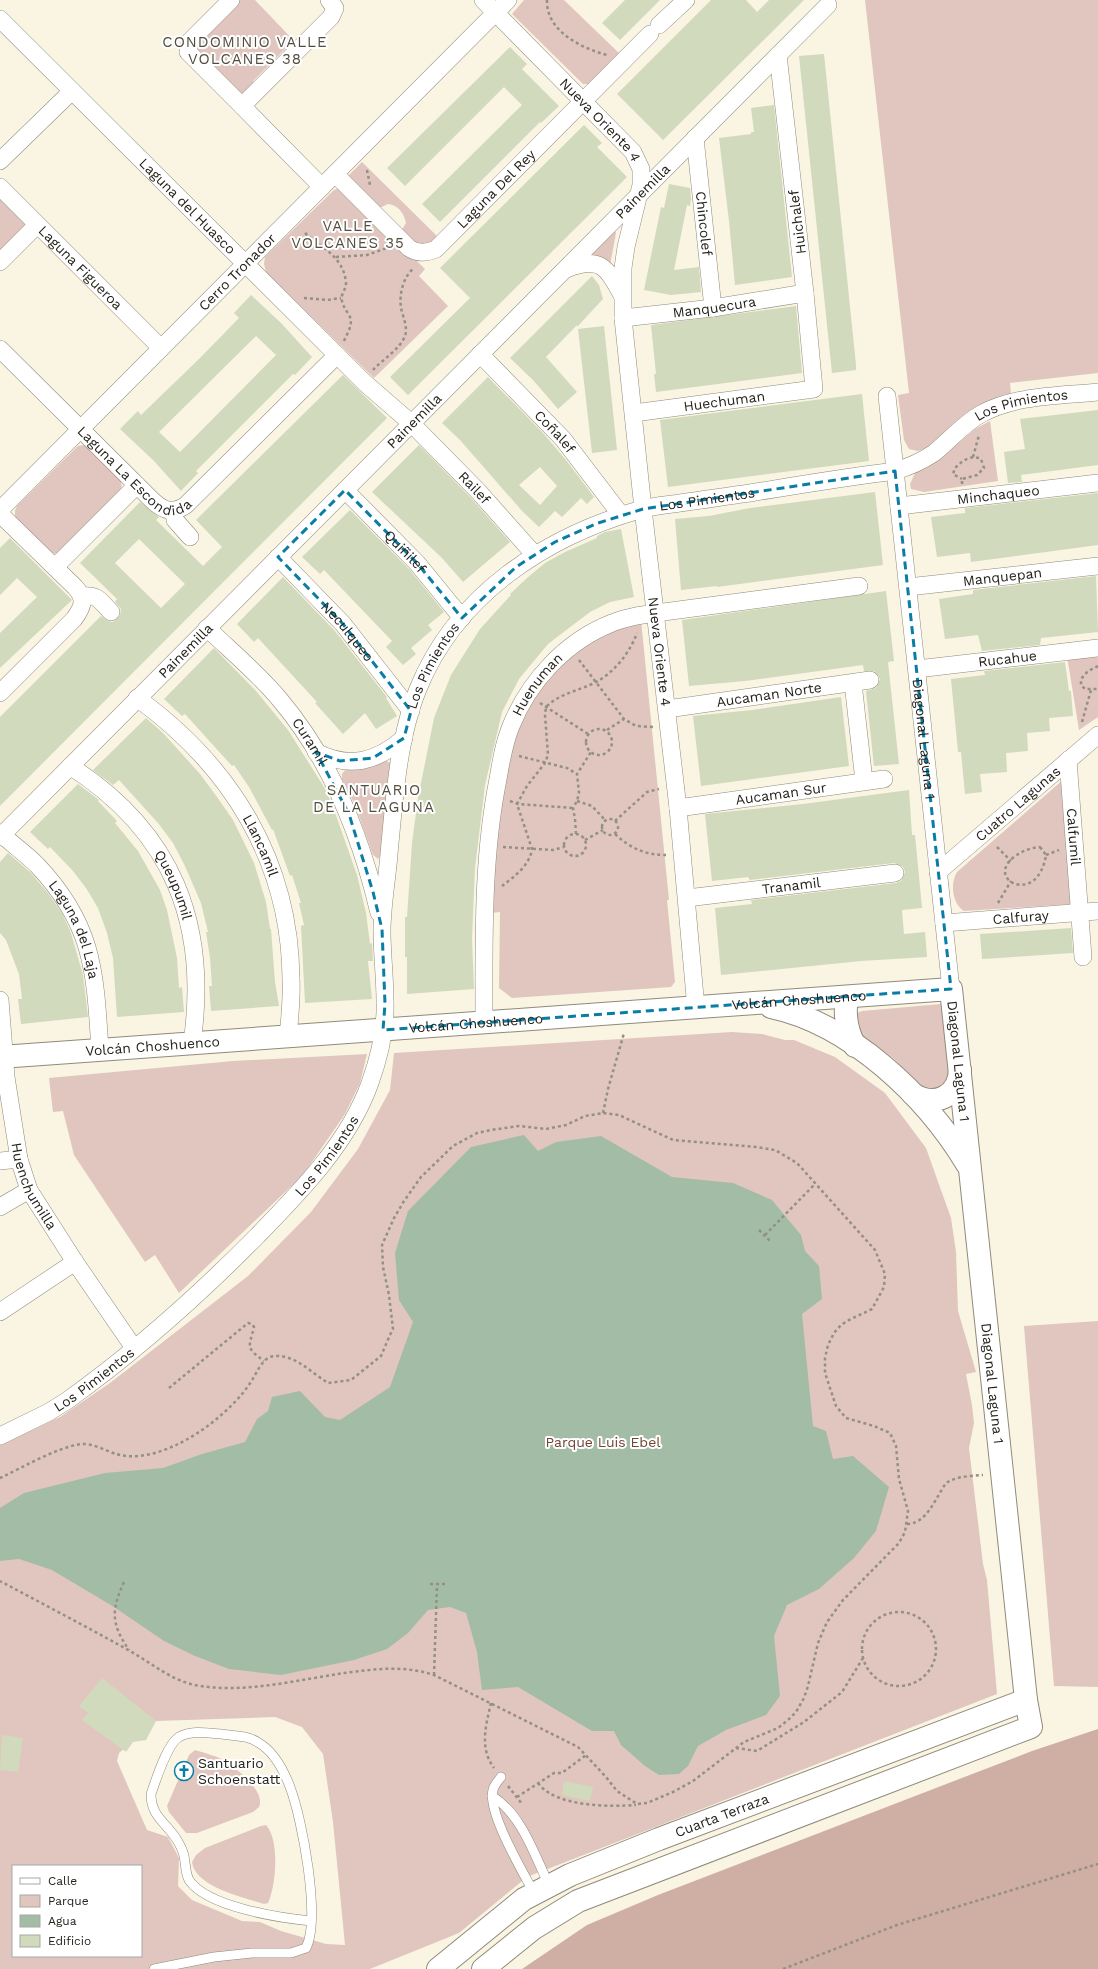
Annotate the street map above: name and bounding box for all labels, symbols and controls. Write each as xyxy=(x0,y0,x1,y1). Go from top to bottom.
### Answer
district label: CONDOMINIO VALLE VOLCANES 38 xyxy=(162,33,328,68)
street label: Nueva Oriente 4 xyxy=(557,75,644,164)
street label: Laguna Del Rey xyxy=(454,146,539,231)
street label: Laguna del Huasco xyxy=(136,155,239,257)
street label: Painemilla xyxy=(612,161,673,222)
street label: Huichalef xyxy=(785,188,809,255)
street label: Chincolef xyxy=(693,190,715,257)
district label: VALLE VOLCANES 35 xyxy=(291,217,405,252)
street label: Laguna Figueroa xyxy=(35,222,126,313)
street label: Cerro Tronador xyxy=(195,230,279,314)
street label: Manquecura xyxy=(672,293,757,320)
street label: Los Pimientos xyxy=(971,386,1069,424)
street label: Huechuman xyxy=(683,388,766,414)
street label: Painemilla xyxy=(384,390,445,452)
street label: Coñalef xyxy=(531,407,579,456)
street label: Laguna La Escondida xyxy=(74,423,195,519)
street label: Railef xyxy=(455,468,494,508)
street label: Minchaqueo xyxy=(956,482,1040,507)
street label: Los Pimientos xyxy=(658,484,756,514)
street label: Quiñilef xyxy=(381,527,430,576)
street label: Manquepan xyxy=(962,564,1043,589)
street label: Nueva Oriente 4 xyxy=(645,596,674,707)
street label: Neculqueo xyxy=(318,598,377,664)
street label: Los Pimientos xyxy=(403,619,463,711)
street label: Painemilla xyxy=(155,620,216,681)
street label: Rucahue xyxy=(977,647,1038,670)
street label: Huenuman xyxy=(509,650,566,718)
street label: Diagonal Laguna 1 xyxy=(910,678,938,800)
street label: Aucaman Norte xyxy=(715,679,823,710)
street label: Curamil xyxy=(289,715,331,769)
street label: Cuatro Lagunas xyxy=(972,763,1064,845)
street label: Aucaman Sur xyxy=(735,779,828,808)
district label: SANTUARIO DE LA LAGUNA xyxy=(313,781,435,816)
street label: Calfumil xyxy=(1064,808,1084,867)
street label: Llancamil xyxy=(240,812,282,879)
street label: Queupumil xyxy=(152,847,196,922)
street label: Tranamil xyxy=(761,874,822,897)
street label: Laguna del Laja xyxy=(46,877,102,980)
street label: Calfuray xyxy=(992,907,1050,927)
street label: Volcán Choshuenco xyxy=(731,987,867,1013)
street label: Diagonal Laguna 1 xyxy=(944,1000,973,1122)
street label: Volcán Choshuenco xyxy=(408,1010,544,1036)
street label: Volcán Choshuenco xyxy=(85,1033,220,1059)
street label: Los Pimientos xyxy=(291,1113,362,1199)
street label: Huenchumilla xyxy=(9,1142,60,1233)
street label: Diagonal Laguna 1 xyxy=(978,1322,1007,1445)
street label: Los Pimientos xyxy=(51,1344,137,1415)
park label: Parque Luis Ebel xyxy=(545,1434,661,1450)
place label: Santuario Schoenstatt xyxy=(198,1755,280,1787)
church icon: Santuario Schoenstatt xyxy=(173,1760,195,1782)
street label: Cuarta Terraza xyxy=(673,1790,771,1840)
legend xyxy=(12,1865,142,1957)
text: Calle xyxy=(48,1874,77,1888)
text: Parque xyxy=(48,1894,89,1908)
text: Agua xyxy=(48,1914,77,1928)
text: Edificio xyxy=(48,1934,91,1948)

